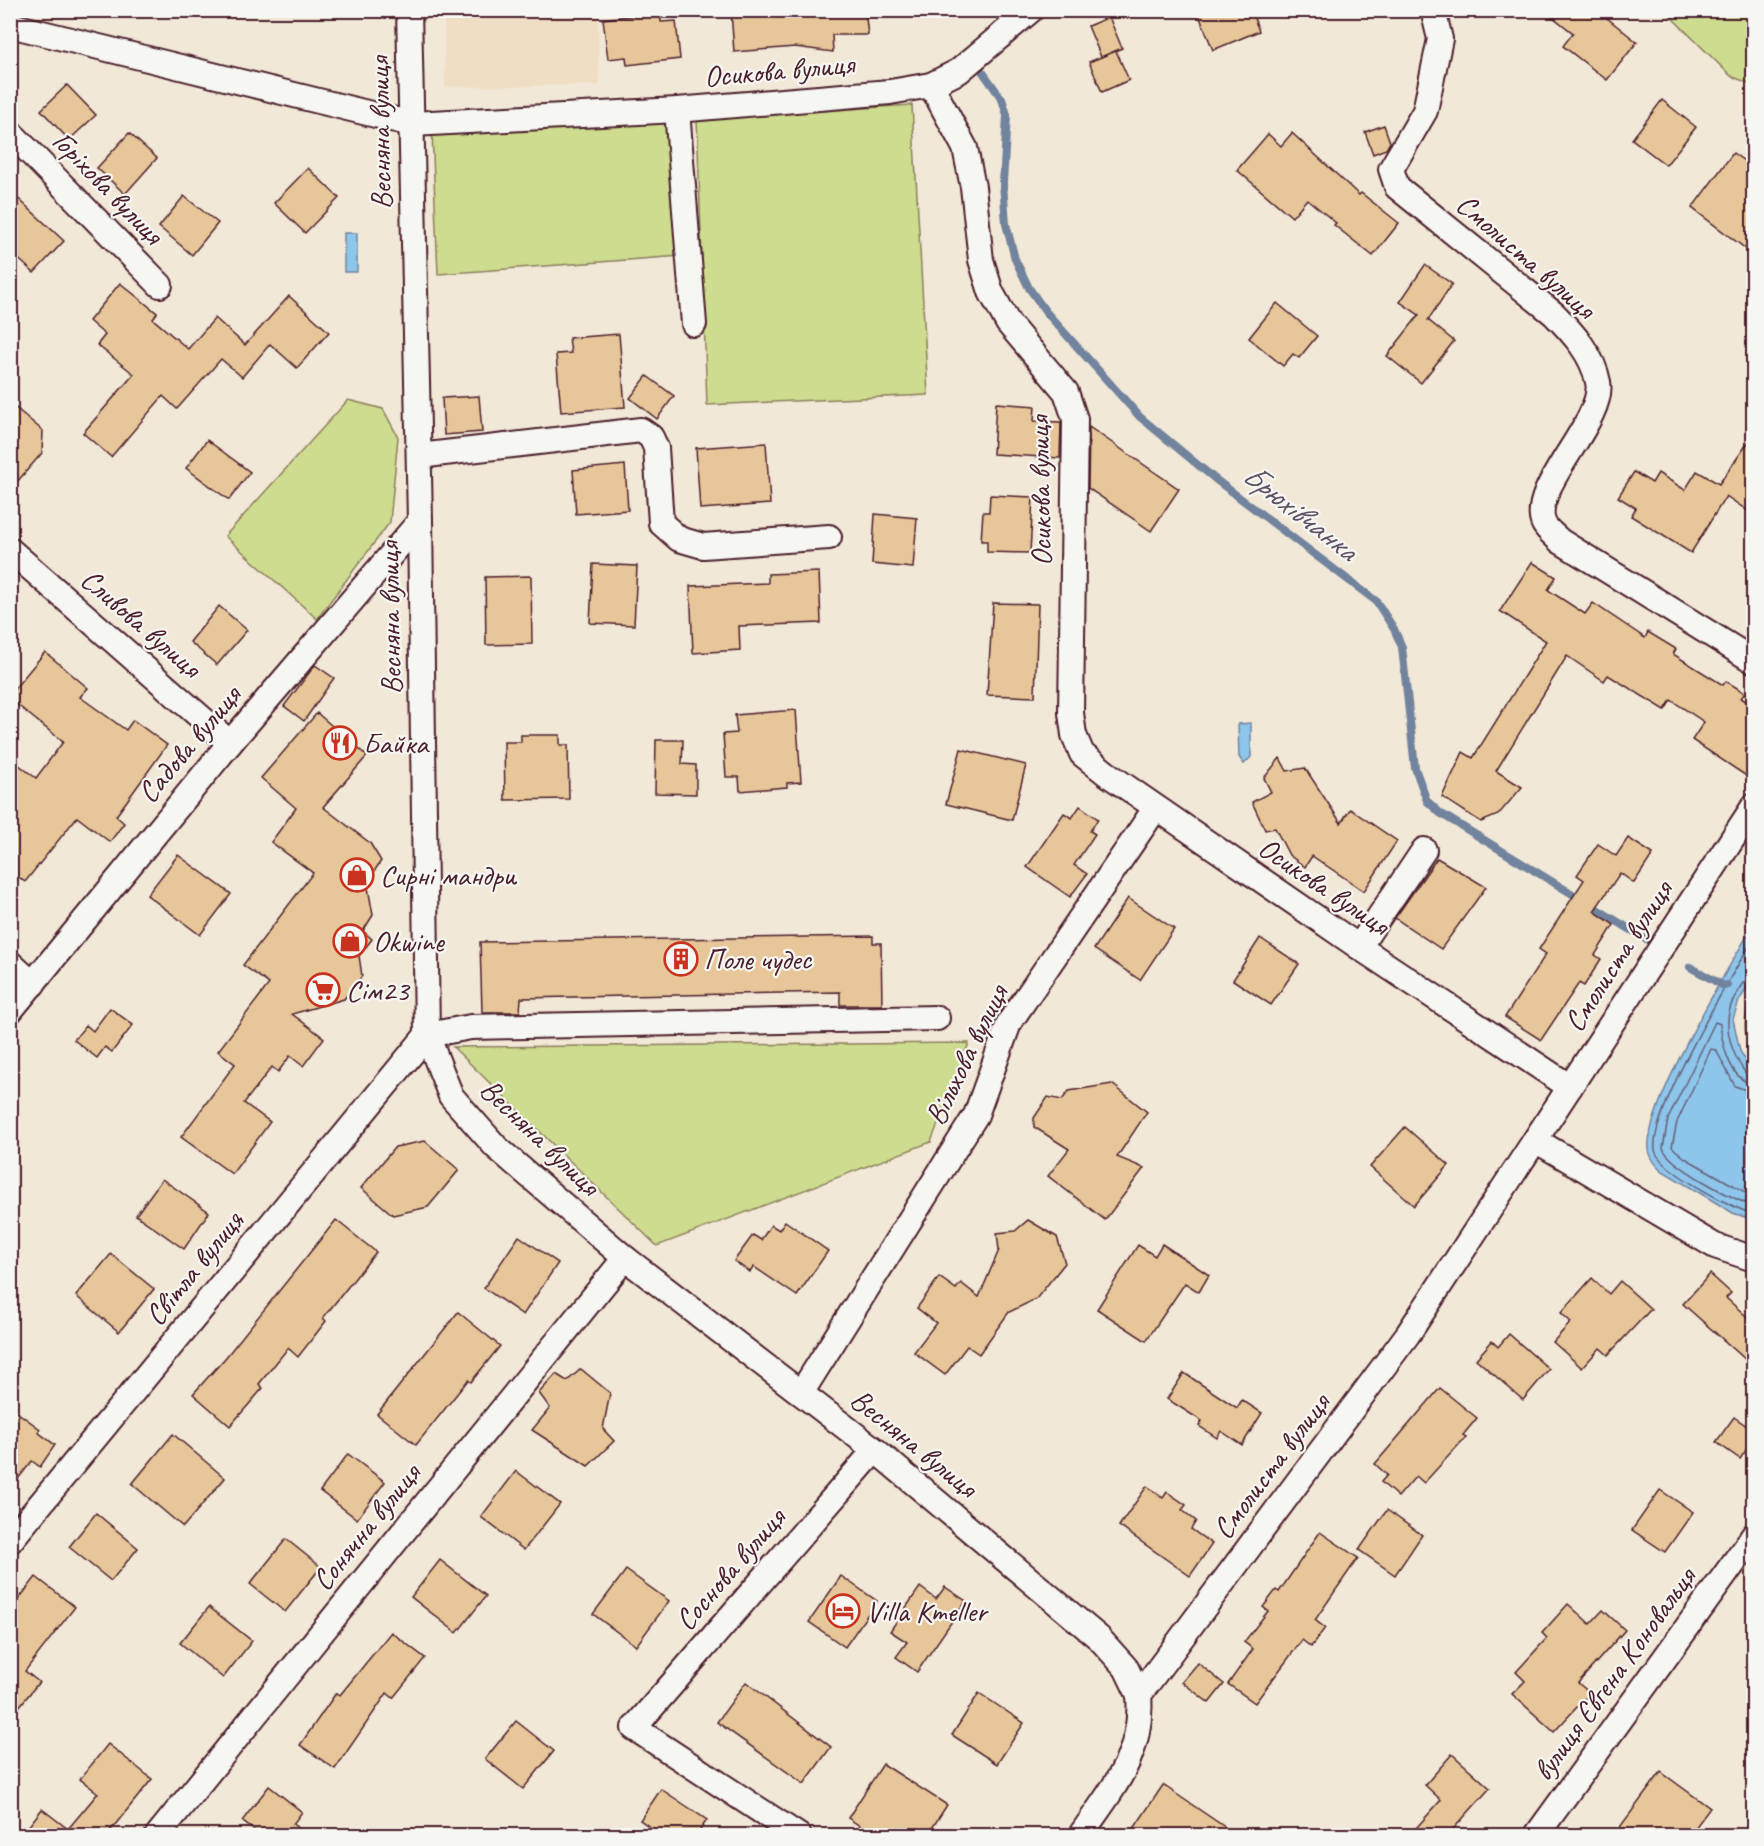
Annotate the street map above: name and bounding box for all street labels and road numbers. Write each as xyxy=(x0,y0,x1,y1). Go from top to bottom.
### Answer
street label: Осикова вулиця xyxy=(703,44,858,95)
street label: Весняна вулиця xyxy=(360,54,400,210)
street label: Горіхова вулиця xyxy=(44,122,174,254)
street label: Смолиста вулиця xyxy=(1448,185,1606,329)
street label: Осикова вулиця xyxy=(1020,413,1060,566)
street label: Весняна вулиця xyxy=(370,539,410,695)
street label: Сливова вулиця xyxy=(73,560,211,688)
street label: Садова вулиця xyxy=(129,675,251,811)
street label: Осикова вулиця xyxy=(1251,828,1399,945)
street label: Смолиста вулиця xyxy=(1555,871,1682,1039)
street label: Вільхова вулиця xyxy=(916,977,1017,1131)
street label: Весняна вулиця xyxy=(472,1070,610,1206)
street label: Світла вулиця xyxy=(136,1202,252,1333)
street label: Весняна вулиця xyxy=(843,1380,987,1508)
street label: Смолиста вулиця xyxy=(1204,1383,1340,1546)
street label: Сонячна вулиця xyxy=(303,1454,431,1598)
street label: Соснова вулиця xyxy=(666,1498,795,1638)
street label: вулиця Євгена Коновальця xyxy=(1524,1558,1706,1788)

